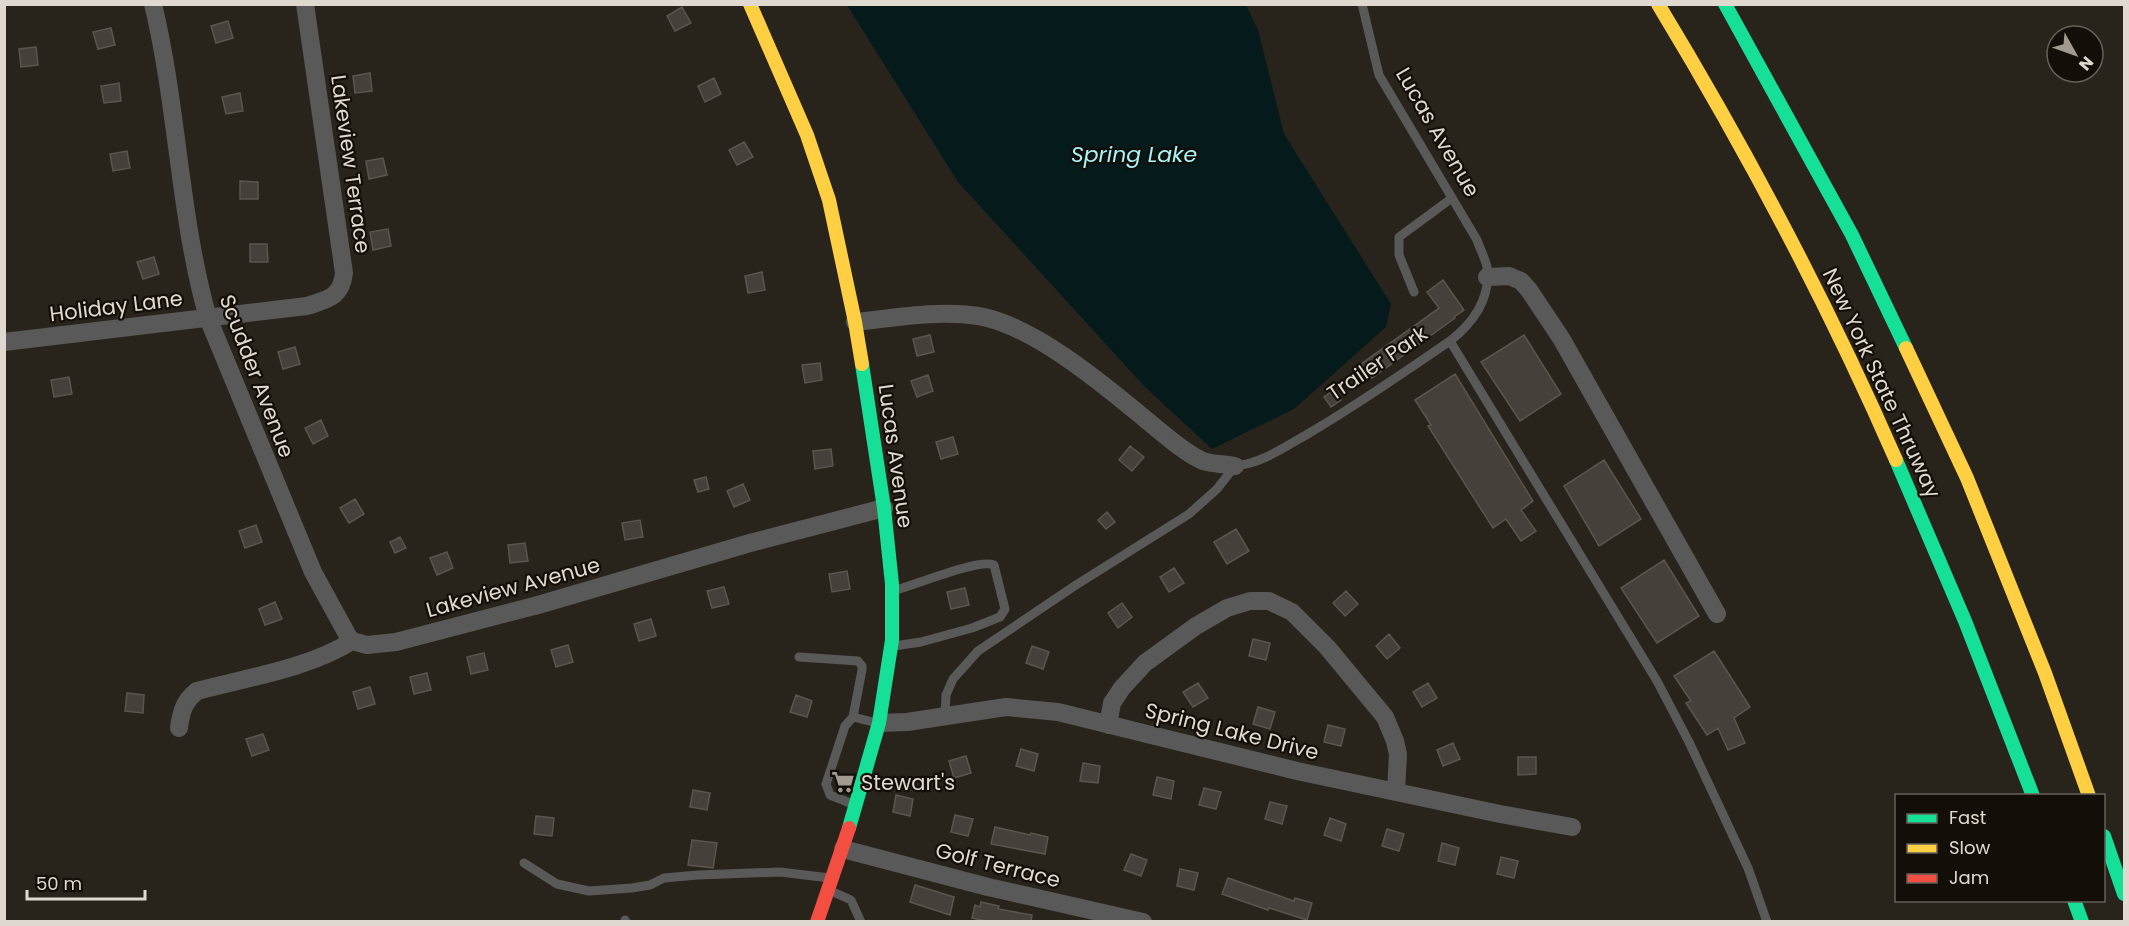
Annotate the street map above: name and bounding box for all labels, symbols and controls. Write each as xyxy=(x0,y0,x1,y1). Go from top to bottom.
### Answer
north arrow xyxy=(2045,24,2105,84)
text: N xyxy=(2073,51,2099,75)
street label: Lucas Avenue xyxy=(1389,62,1487,202)
street label: Lakeview Terrace xyxy=(324,73,378,255)
water label: Spring Lake xyxy=(1071,139,1197,170)
street label: New York State Thruway xyxy=(1816,263,1948,503)
street label: Holiday Lane xyxy=(48,283,184,329)
street label: Scudder Avenue xyxy=(213,290,301,462)
street label: Trailer Park xyxy=(1321,319,1433,407)
street label: Lucas Avenue xyxy=(872,382,920,530)
street label: Lakeview Avenue xyxy=(423,550,603,624)
street label: Spring Lake Drive xyxy=(1142,695,1322,767)
place label: Stewart's xyxy=(861,768,955,797)
supermarket icon: Stewart's xyxy=(830,769,856,795)
legend xyxy=(1895,794,2105,902)
text: Fast xyxy=(1949,805,1986,830)
text: Slow xyxy=(1949,835,1991,860)
street label: Golf Terrace xyxy=(933,836,1063,894)
scale bar xyxy=(27,863,146,901)
text: Jam xyxy=(1949,865,1989,890)
text: 50 m xyxy=(36,871,82,896)

